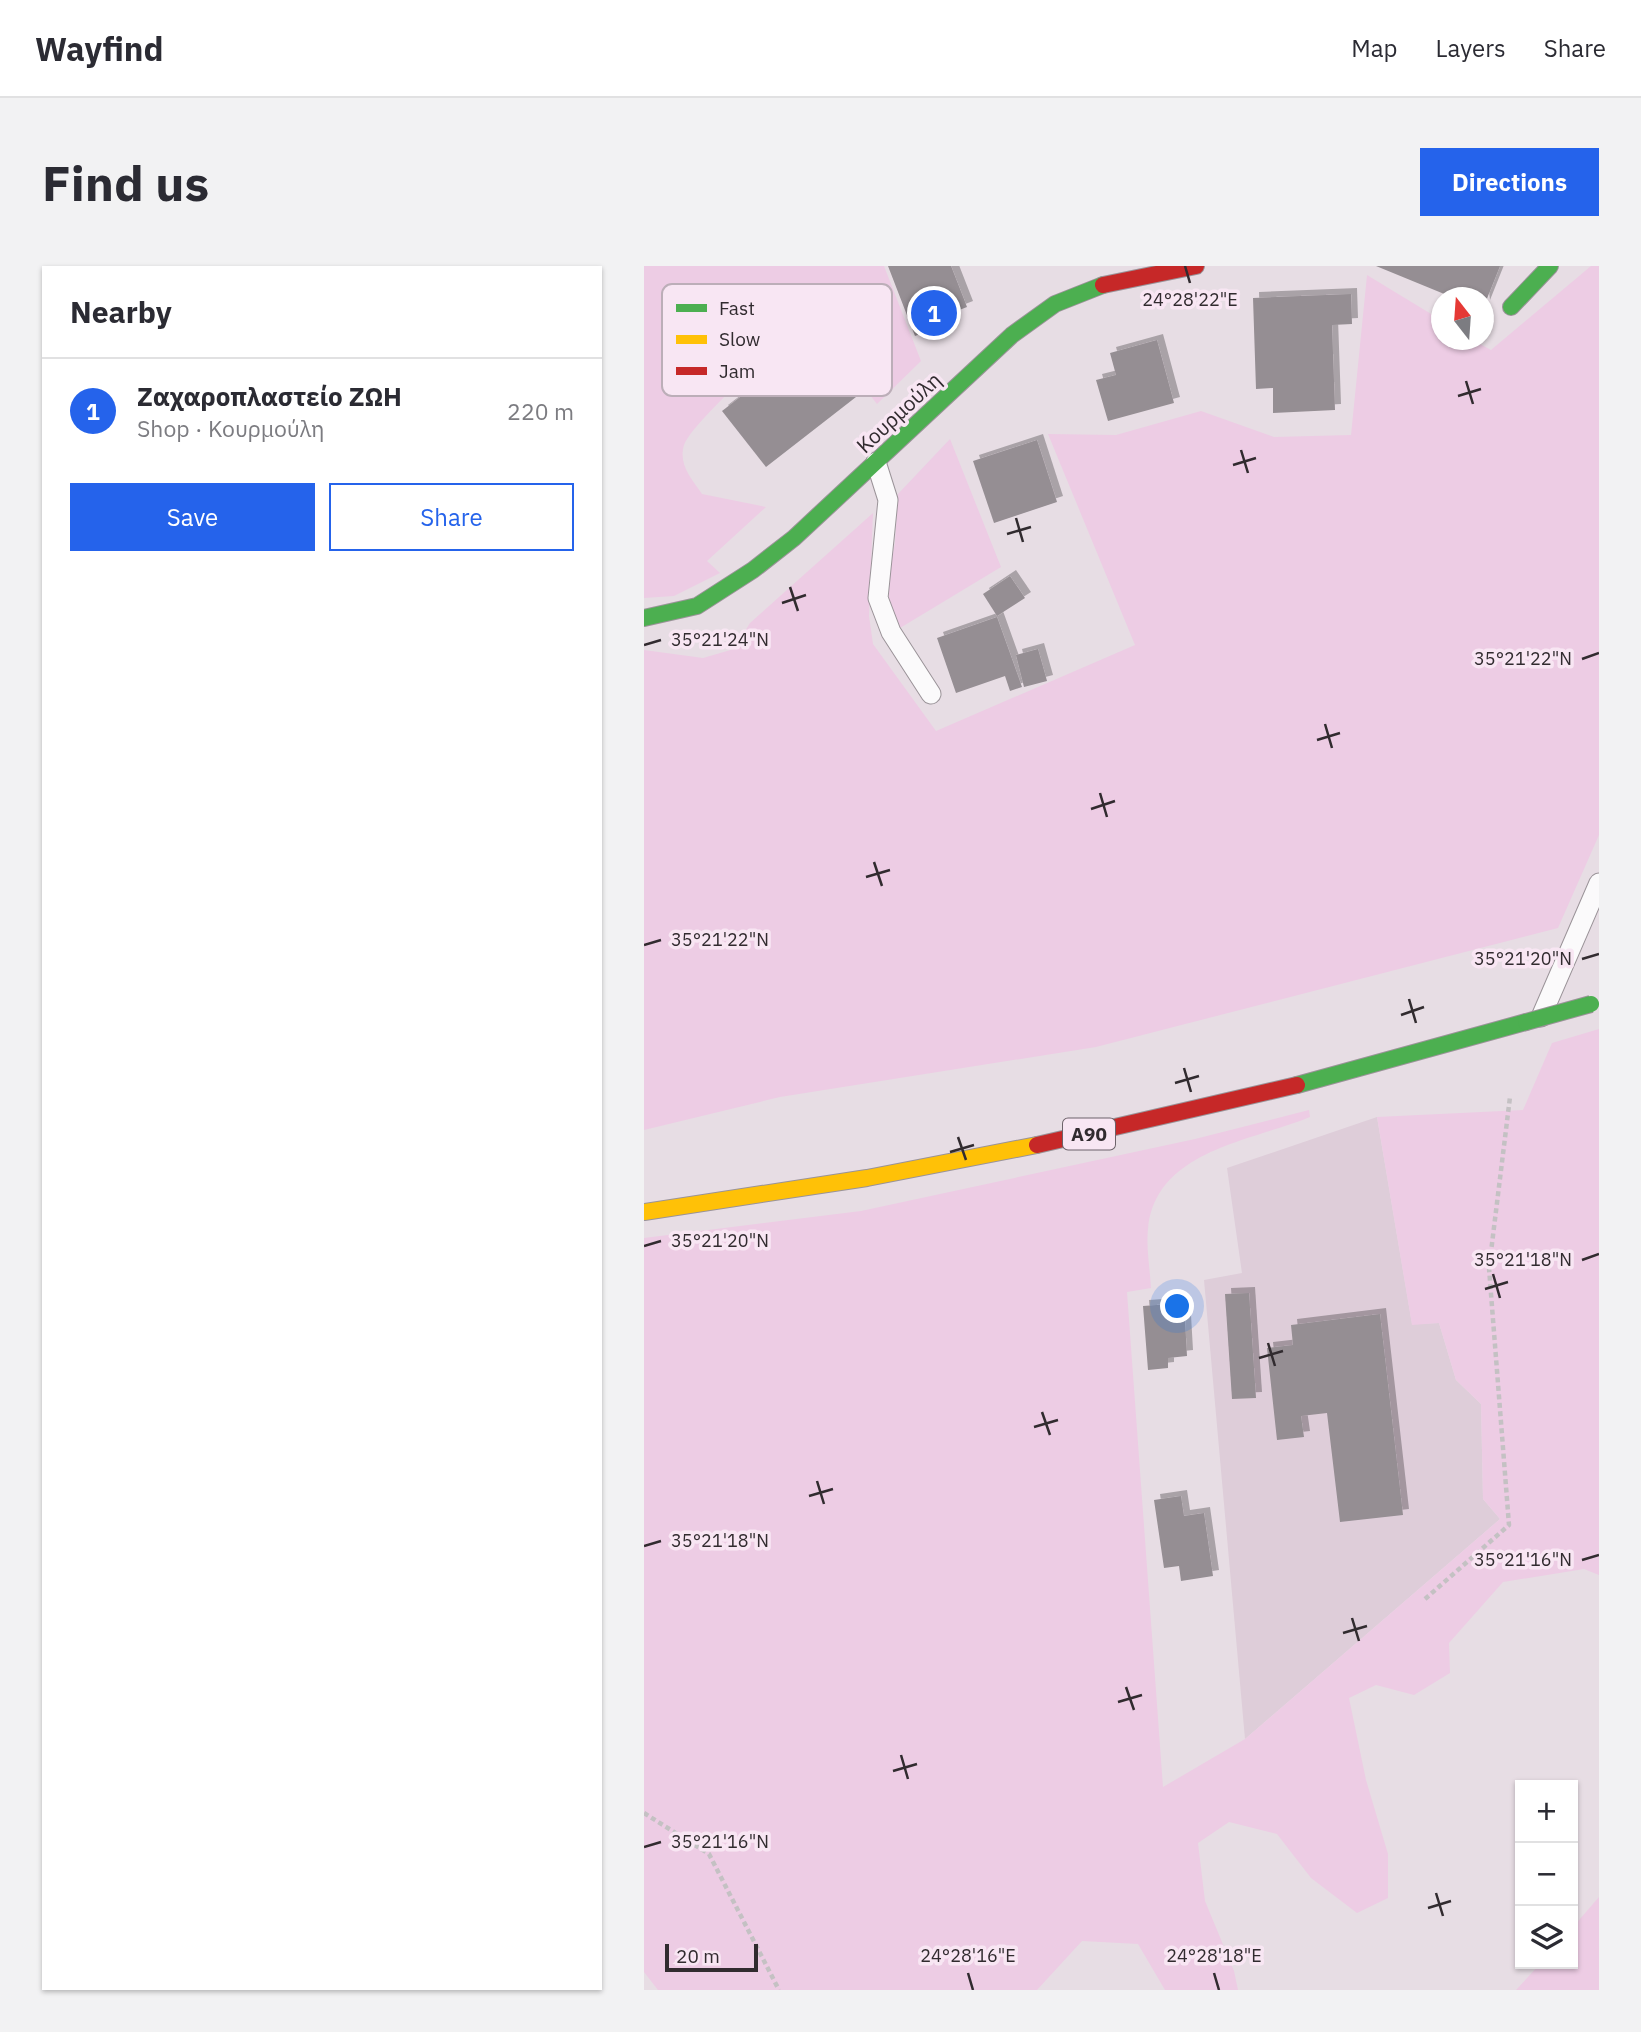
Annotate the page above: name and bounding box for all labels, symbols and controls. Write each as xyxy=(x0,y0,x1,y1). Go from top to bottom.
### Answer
text: Wayfind xyxy=(35,27,164,70)
text: Map xyxy=(1351,32,1398,64)
text: Layers xyxy=(1436,32,1506,64)
text: Share xyxy=(1544,32,1606,64)
button: Directions xyxy=(1420,148,1599,216)
text: Find us xyxy=(42,151,209,214)
legend xyxy=(662,284,892,396)
pin: 1 xyxy=(911,287,957,339)
north arrow xyxy=(1431,287,1494,350)
text: 24°28'22"E xyxy=(1142,288,1238,311)
text: Nearby xyxy=(70,292,172,331)
text: Fast xyxy=(719,296,755,320)
text: Slow xyxy=(719,327,760,351)
text: Jam xyxy=(719,359,755,383)
street label: Κουρμούλη xyxy=(850,366,947,459)
text: Ζαχαροπλαστείο ΖΩΗ xyxy=(137,379,402,413)
text: 1 xyxy=(86,396,100,426)
text: 220 m xyxy=(507,396,574,426)
text: Shop · Κουρμούλη xyxy=(137,413,325,443)
button: Save xyxy=(70,483,315,551)
button: Share xyxy=(329,483,574,551)
text: 35°21'24"N xyxy=(671,628,769,651)
text: 35°21'22"N xyxy=(1474,647,1572,670)
text: 35°21'22"N xyxy=(671,928,769,951)
text: 35°21'20"N xyxy=(1474,947,1572,970)
road number: Α90 xyxy=(1063,1118,1115,1150)
text: 35°21'20"N xyxy=(671,1229,769,1252)
text: 35°21'18"N xyxy=(1474,1248,1572,1271)
your location xyxy=(1160,1289,1194,1323)
text: 35°21'18"N xyxy=(671,1529,769,1552)
text: 35°21'16"N xyxy=(1474,1548,1572,1571)
map controls xyxy=(1515,1780,1578,1969)
button: + xyxy=(1515,1780,1578,1843)
text: 35°21'16"N xyxy=(671,1830,769,1853)
button: − xyxy=(1515,1843,1578,1906)
button: layers xyxy=(1515,1906,1578,1969)
scale bar xyxy=(665,1941,758,1973)
text: 20 m xyxy=(676,1944,720,1968)
text: 24°28'16"E xyxy=(920,1944,1016,1967)
text: 24°28'18"E xyxy=(1166,1944,1262,1967)

